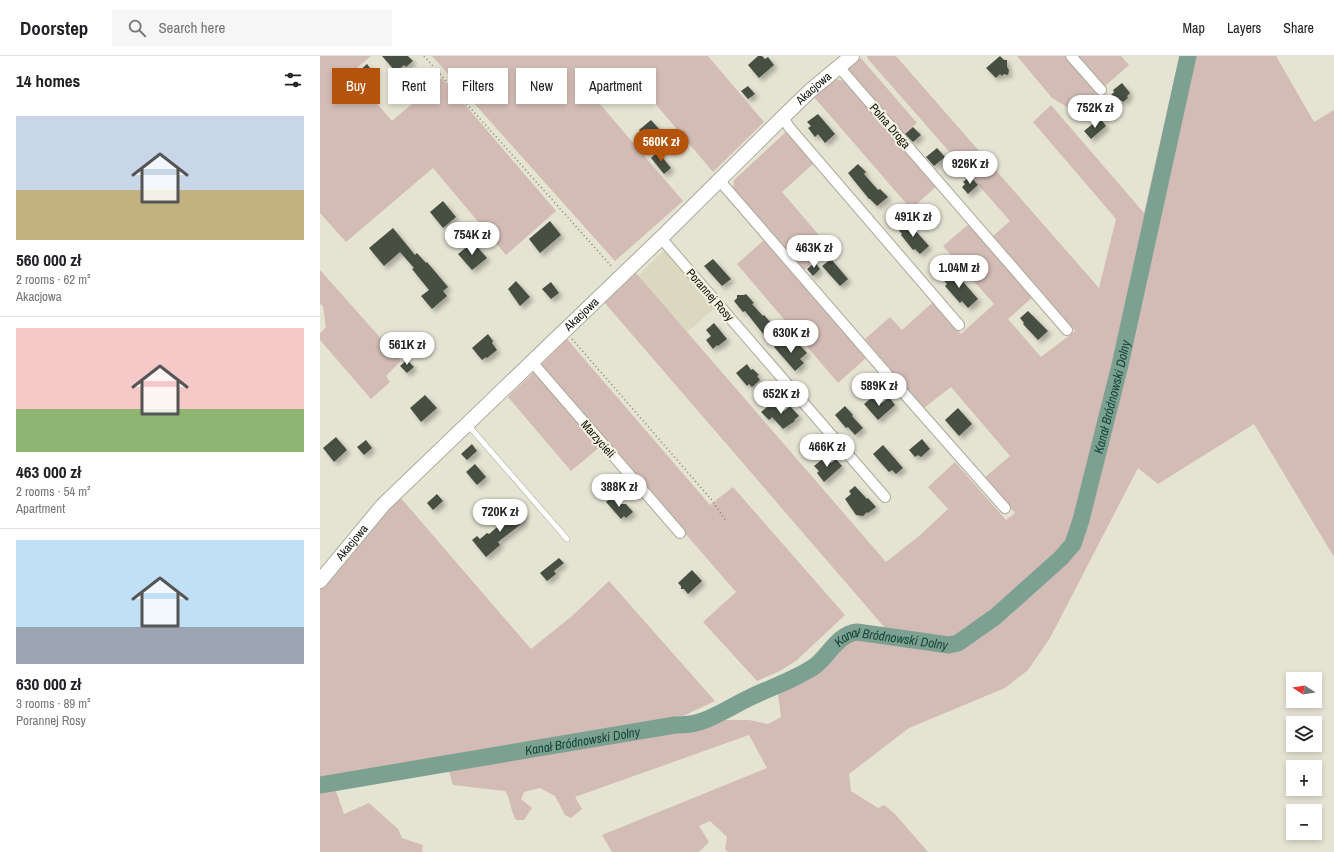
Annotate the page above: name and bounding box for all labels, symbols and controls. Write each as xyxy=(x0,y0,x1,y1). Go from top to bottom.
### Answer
search box xyxy=(112,10,392,46)
text: Doorstep xyxy=(20,15,88,41)
icon: search xyxy=(126,17,148,39)
text: Search here xyxy=(158,17,225,38)
text: Map xyxy=(1183,19,1205,37)
text: Layers xyxy=(1227,19,1261,37)
text: Share xyxy=(1283,19,1314,37)
chip: Buy xyxy=(332,68,380,104)
chip: Rent xyxy=(388,68,440,104)
chip: Filters xyxy=(448,68,508,104)
chip: New xyxy=(516,68,567,104)
chip: Apartment xyxy=(575,68,656,104)
street label: Akacjowa xyxy=(792,68,835,109)
text: 14 homes xyxy=(16,69,80,92)
icon: filters xyxy=(282,69,304,91)
pin: 752K zł xyxy=(1058,95,1132,129)
text: 752K zł xyxy=(1077,99,1113,116)
street label: Polna Droga xyxy=(866,100,914,152)
pin: 560K zł xyxy=(624,129,698,163)
text: 560K zł xyxy=(643,133,679,150)
icon: home xyxy=(124,142,196,214)
pin: 926K zł xyxy=(933,151,1007,185)
text: 926K zł xyxy=(952,155,988,172)
pin: 491K zł xyxy=(876,204,950,238)
text: 491K zł xyxy=(895,208,931,225)
pin: 754K zł xyxy=(435,222,509,256)
text: 754K zł xyxy=(454,226,490,243)
pin: 463K zł xyxy=(777,235,851,269)
text: 463K zł xyxy=(796,239,832,256)
text: 560 000 zł xyxy=(16,248,81,271)
pin: 1.04M zł xyxy=(918,255,1000,289)
text: 1.04M zł xyxy=(939,259,979,276)
street label: Porannej Rosy xyxy=(683,265,737,325)
text: 2 rooms · 62 m² xyxy=(16,271,91,288)
text: Akacjowa xyxy=(16,288,62,305)
street label: Akacjowa xyxy=(560,294,603,335)
pin: 630K zł xyxy=(754,320,828,354)
text: 630K zł xyxy=(773,324,809,341)
pin: 561K zł xyxy=(370,332,444,366)
text: 561K zł xyxy=(389,336,425,353)
water label: Kanał Bródnowski Dolny xyxy=(1090,338,1134,455)
icon: home xyxy=(124,354,196,426)
pin: 589K zł xyxy=(842,373,916,407)
text: 589K zł xyxy=(861,377,897,394)
pin: 652K zł xyxy=(744,381,818,415)
text: 652K zł xyxy=(763,385,799,402)
street label: Marzycieli xyxy=(577,417,619,461)
pin: 466K zł xyxy=(790,434,864,468)
text: 466K zł xyxy=(809,438,845,455)
text: 463 000 zł xyxy=(16,460,81,483)
pin: 388K zł xyxy=(582,474,656,508)
text: 388K zł xyxy=(601,478,637,495)
text: 2 rooms · 54 m² xyxy=(16,483,91,500)
pin: 720K zł xyxy=(463,499,537,533)
text: Apartment xyxy=(16,500,65,517)
text: 720K zł xyxy=(482,503,518,520)
street label: Akacjowa xyxy=(332,521,372,565)
icon: home xyxy=(124,566,196,638)
water label: Kanał Bródnowski Dolny xyxy=(830,623,950,653)
text: 630 000 zł xyxy=(16,672,81,695)
north arrow xyxy=(1286,672,1322,708)
map controls xyxy=(1286,672,1322,840)
text: 3 rooms · 89 m² xyxy=(16,695,91,712)
text: Porannej Rosy xyxy=(16,712,86,729)
button: layers xyxy=(1286,716,1322,752)
water label: Kanał Bródnowski Dolny xyxy=(524,722,642,759)
button: + xyxy=(1286,760,1322,796)
button: − xyxy=(1286,804,1322,840)

